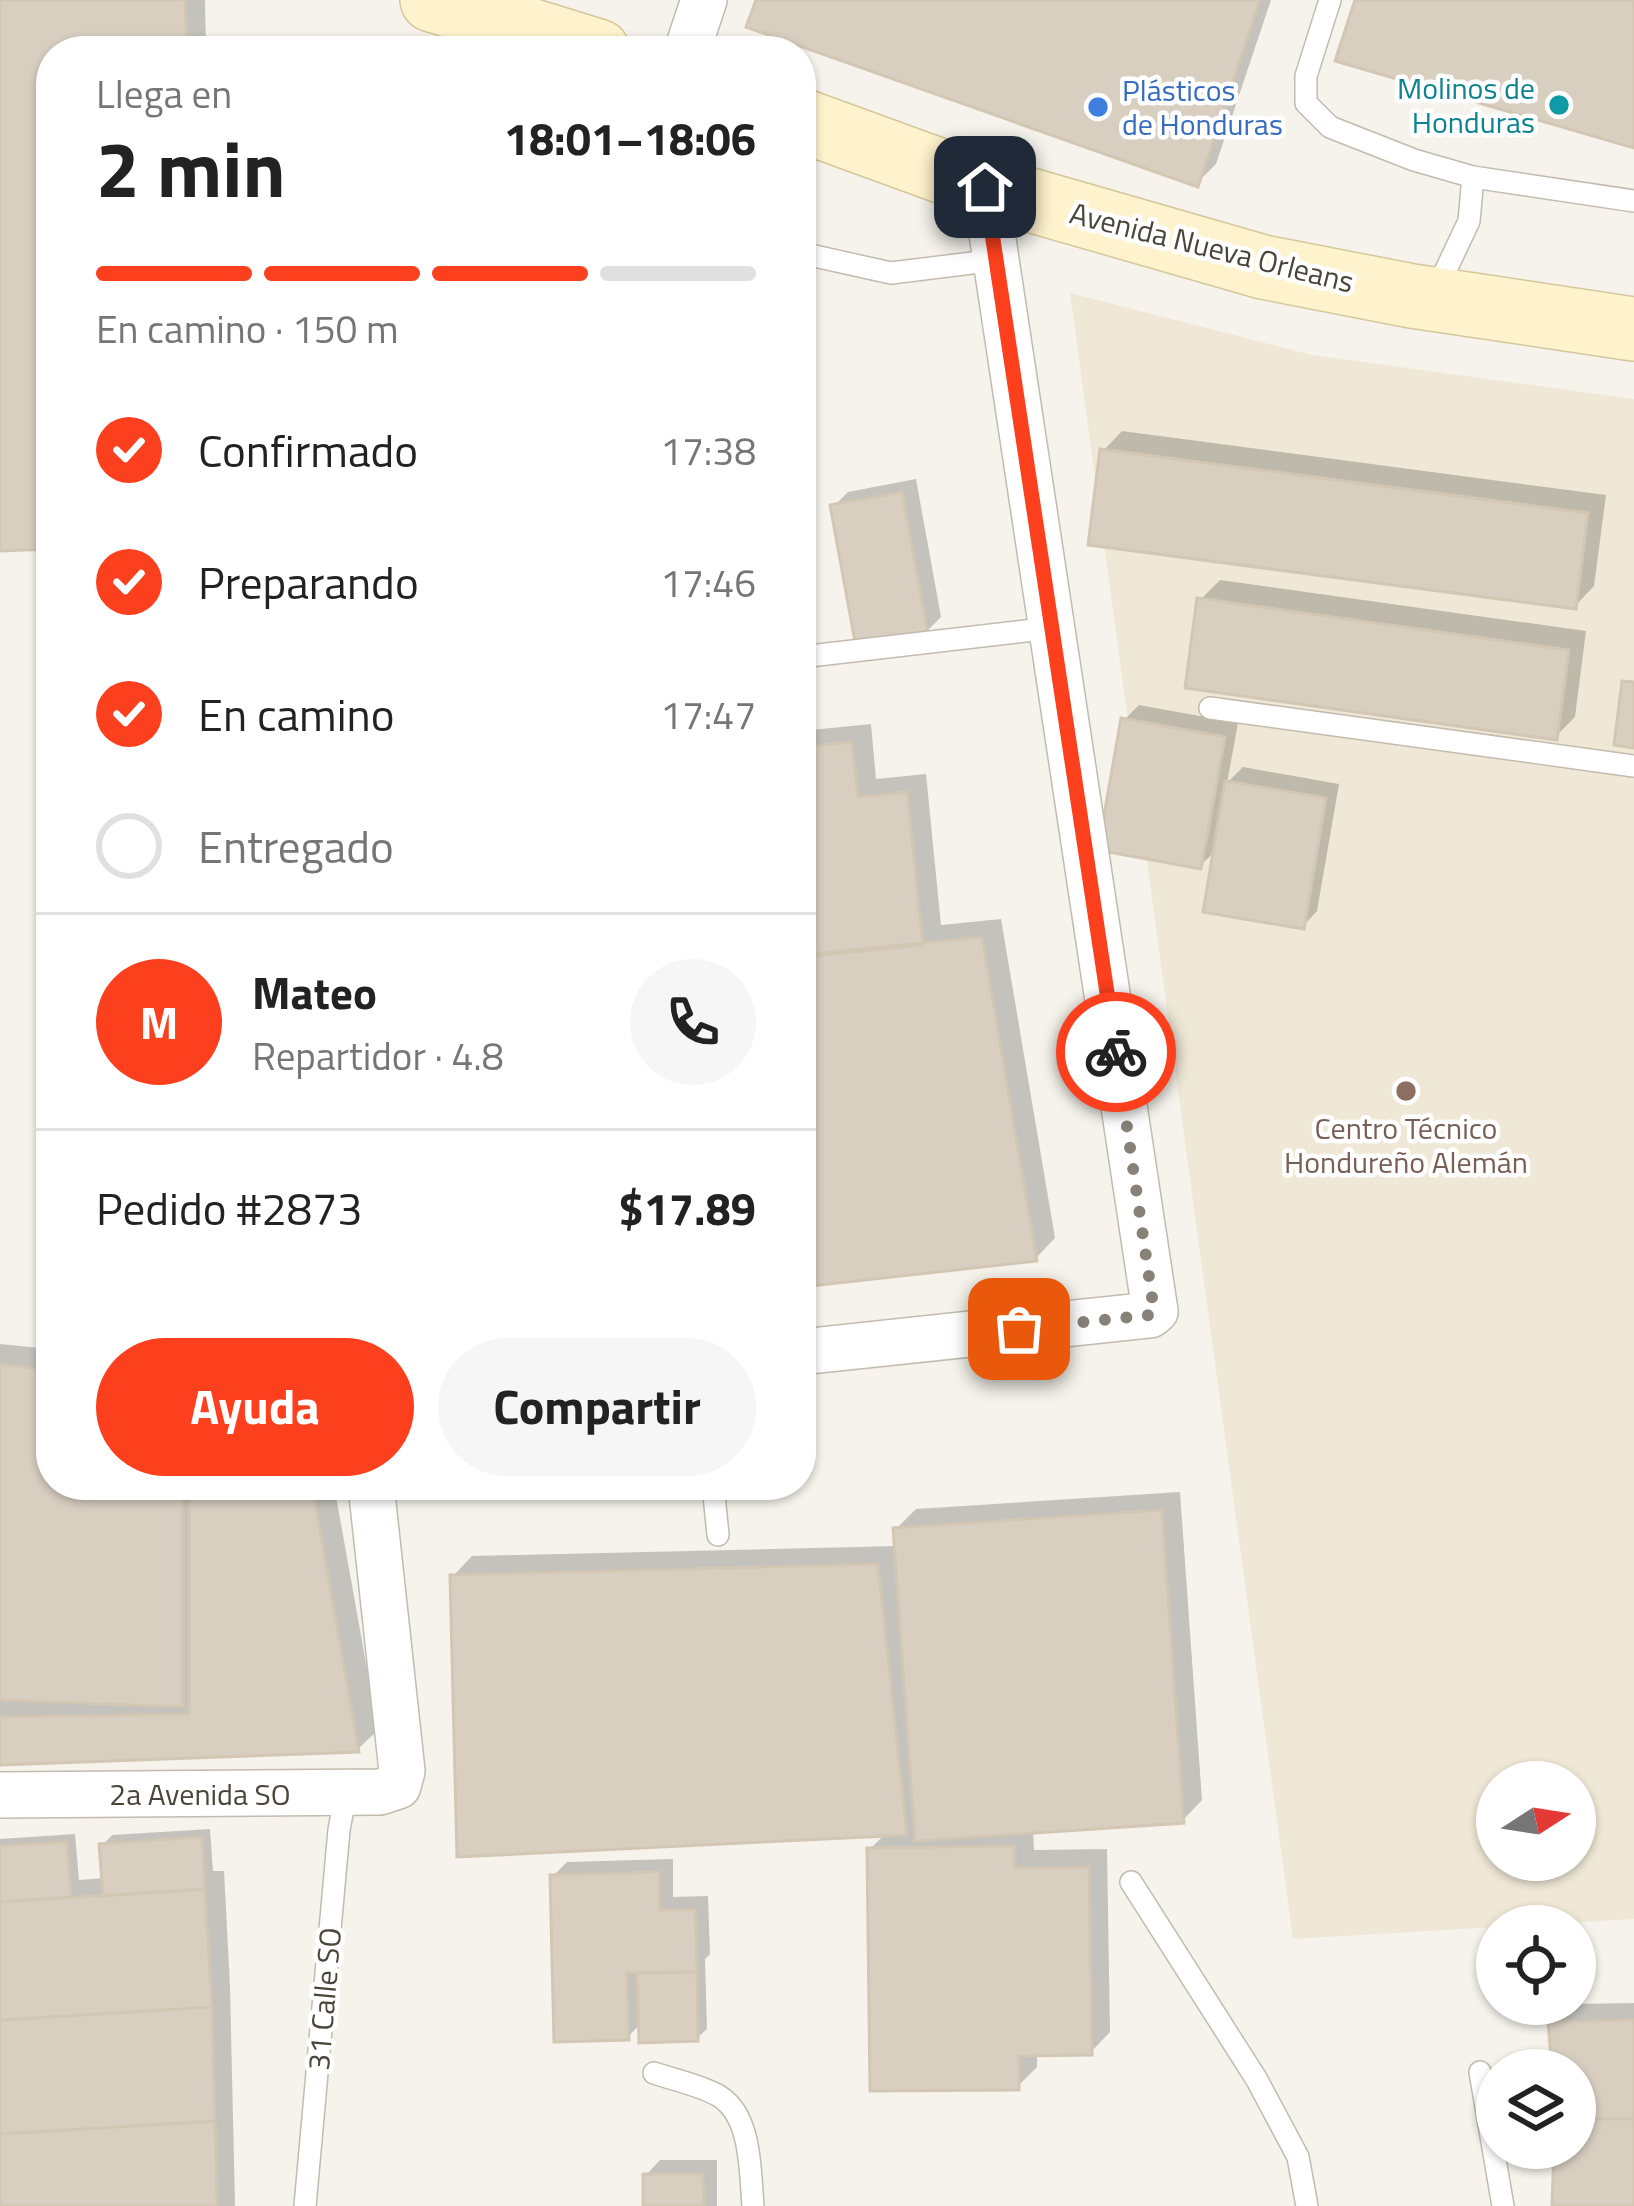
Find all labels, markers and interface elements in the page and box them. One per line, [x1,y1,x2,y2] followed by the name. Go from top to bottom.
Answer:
[96,64,232,123] text: Llega en
[1397,65,1535,145] place label: Molinos de Honduras
[1122,67,1283,147] place label: Plásticos de Honduras
[1546,92,1572,118] marker: Molinos de Honduras
[1085,94,1111,120] marker: Plásticos de Honduras
[504,104,756,172] text: 18:01–18:06
[96,109,286,227] text: 2 min
[934,136,1036,238] pin
[952,154,1018,220] icon: home
[1065,189,1359,305] street label: Avenida Nueva Orleans
[96,299,399,358] text: En camino · 150 m
[198,416,418,484] text: Confirmado
[96,417,162,483] icon: check
[660,421,756,480] text: 17:38
[198,548,419,616] text: Preparando
[96,549,162,615] icon: check
[660,553,756,612] text: 17:46
[198,680,395,748] text: En camino
[96,681,162,747] icon: check
[660,685,756,744] text: 17:47
[198,812,394,880] text: Entregado
[252,958,377,1026] text: Mateo
[630,959,756,1085] button: phone
[140,988,178,1056] text: M
[1056,992,1176,1112] courier
[1083,1019,1149,1085] icon: bike
[252,1026,504,1085] text: Repartidor · 4.8
[1393,1078,1419,1104] marker: Centro Técnico Hondureño Alemán
[1284,1105,1528,1185] place label: Centro Técnico Hondureño Alemán
[96,1174,362,1242] text: Pedido #2873
[618,1174,756,1242] text: $17.89
[968,1278,1070,1380] pin
[986,1296,1052,1362] icon: bag
[96,1338,414,1476] button: Ayuda
[438,1338,756,1476] button: Compartir
[1476,1761,1596,1881] north arrow
[1476,1761,1596,2169] map controls
[109,1771,291,1817] street label: 2a Avenida SO
[1476,1905,1596,2025] button: locate
[295,1926,353,2072] street label: 31 Calle SO
[1476,2049,1596,2169] button: layers

